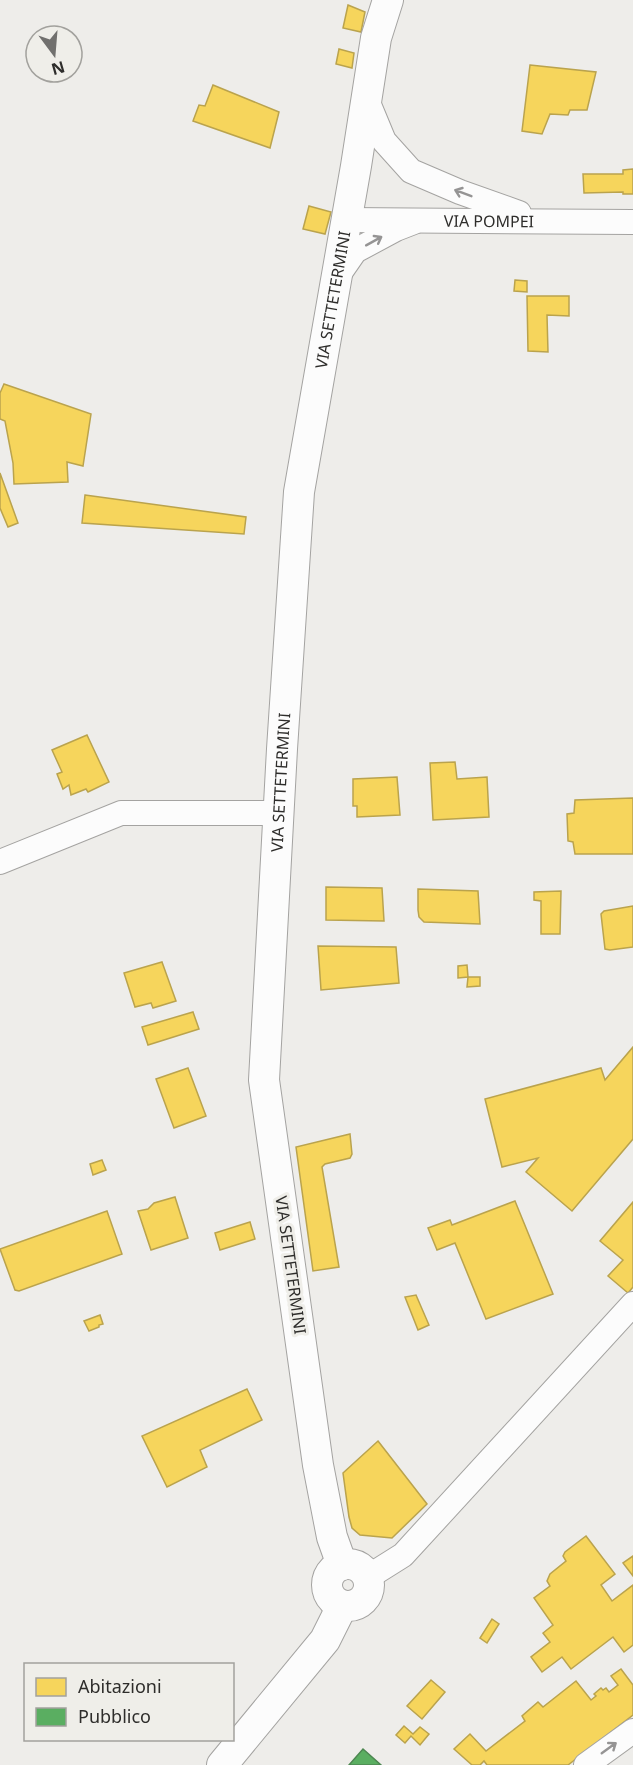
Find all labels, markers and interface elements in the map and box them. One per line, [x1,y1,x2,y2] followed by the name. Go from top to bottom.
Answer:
[24,24,84,84] north arrow
[49,56,67,81] text: N
[454,187,473,198] one-way arrow
[444,210,534,232] street label: VIA POMPEI
[310,229,355,370] street label: VIA SETTETERMINI
[365,235,382,247] one-way arrow
[265,712,295,853] street label: VIA SETTETERMINI
[270,1194,312,1336] street label: VIA SETTETERMINI
[24,1663,234,1741] legend
[78,1674,162,1698] text: Abitazioni
[78,1704,151,1728] text: Pubblico
[601,1742,617,1754] one-way arrow

